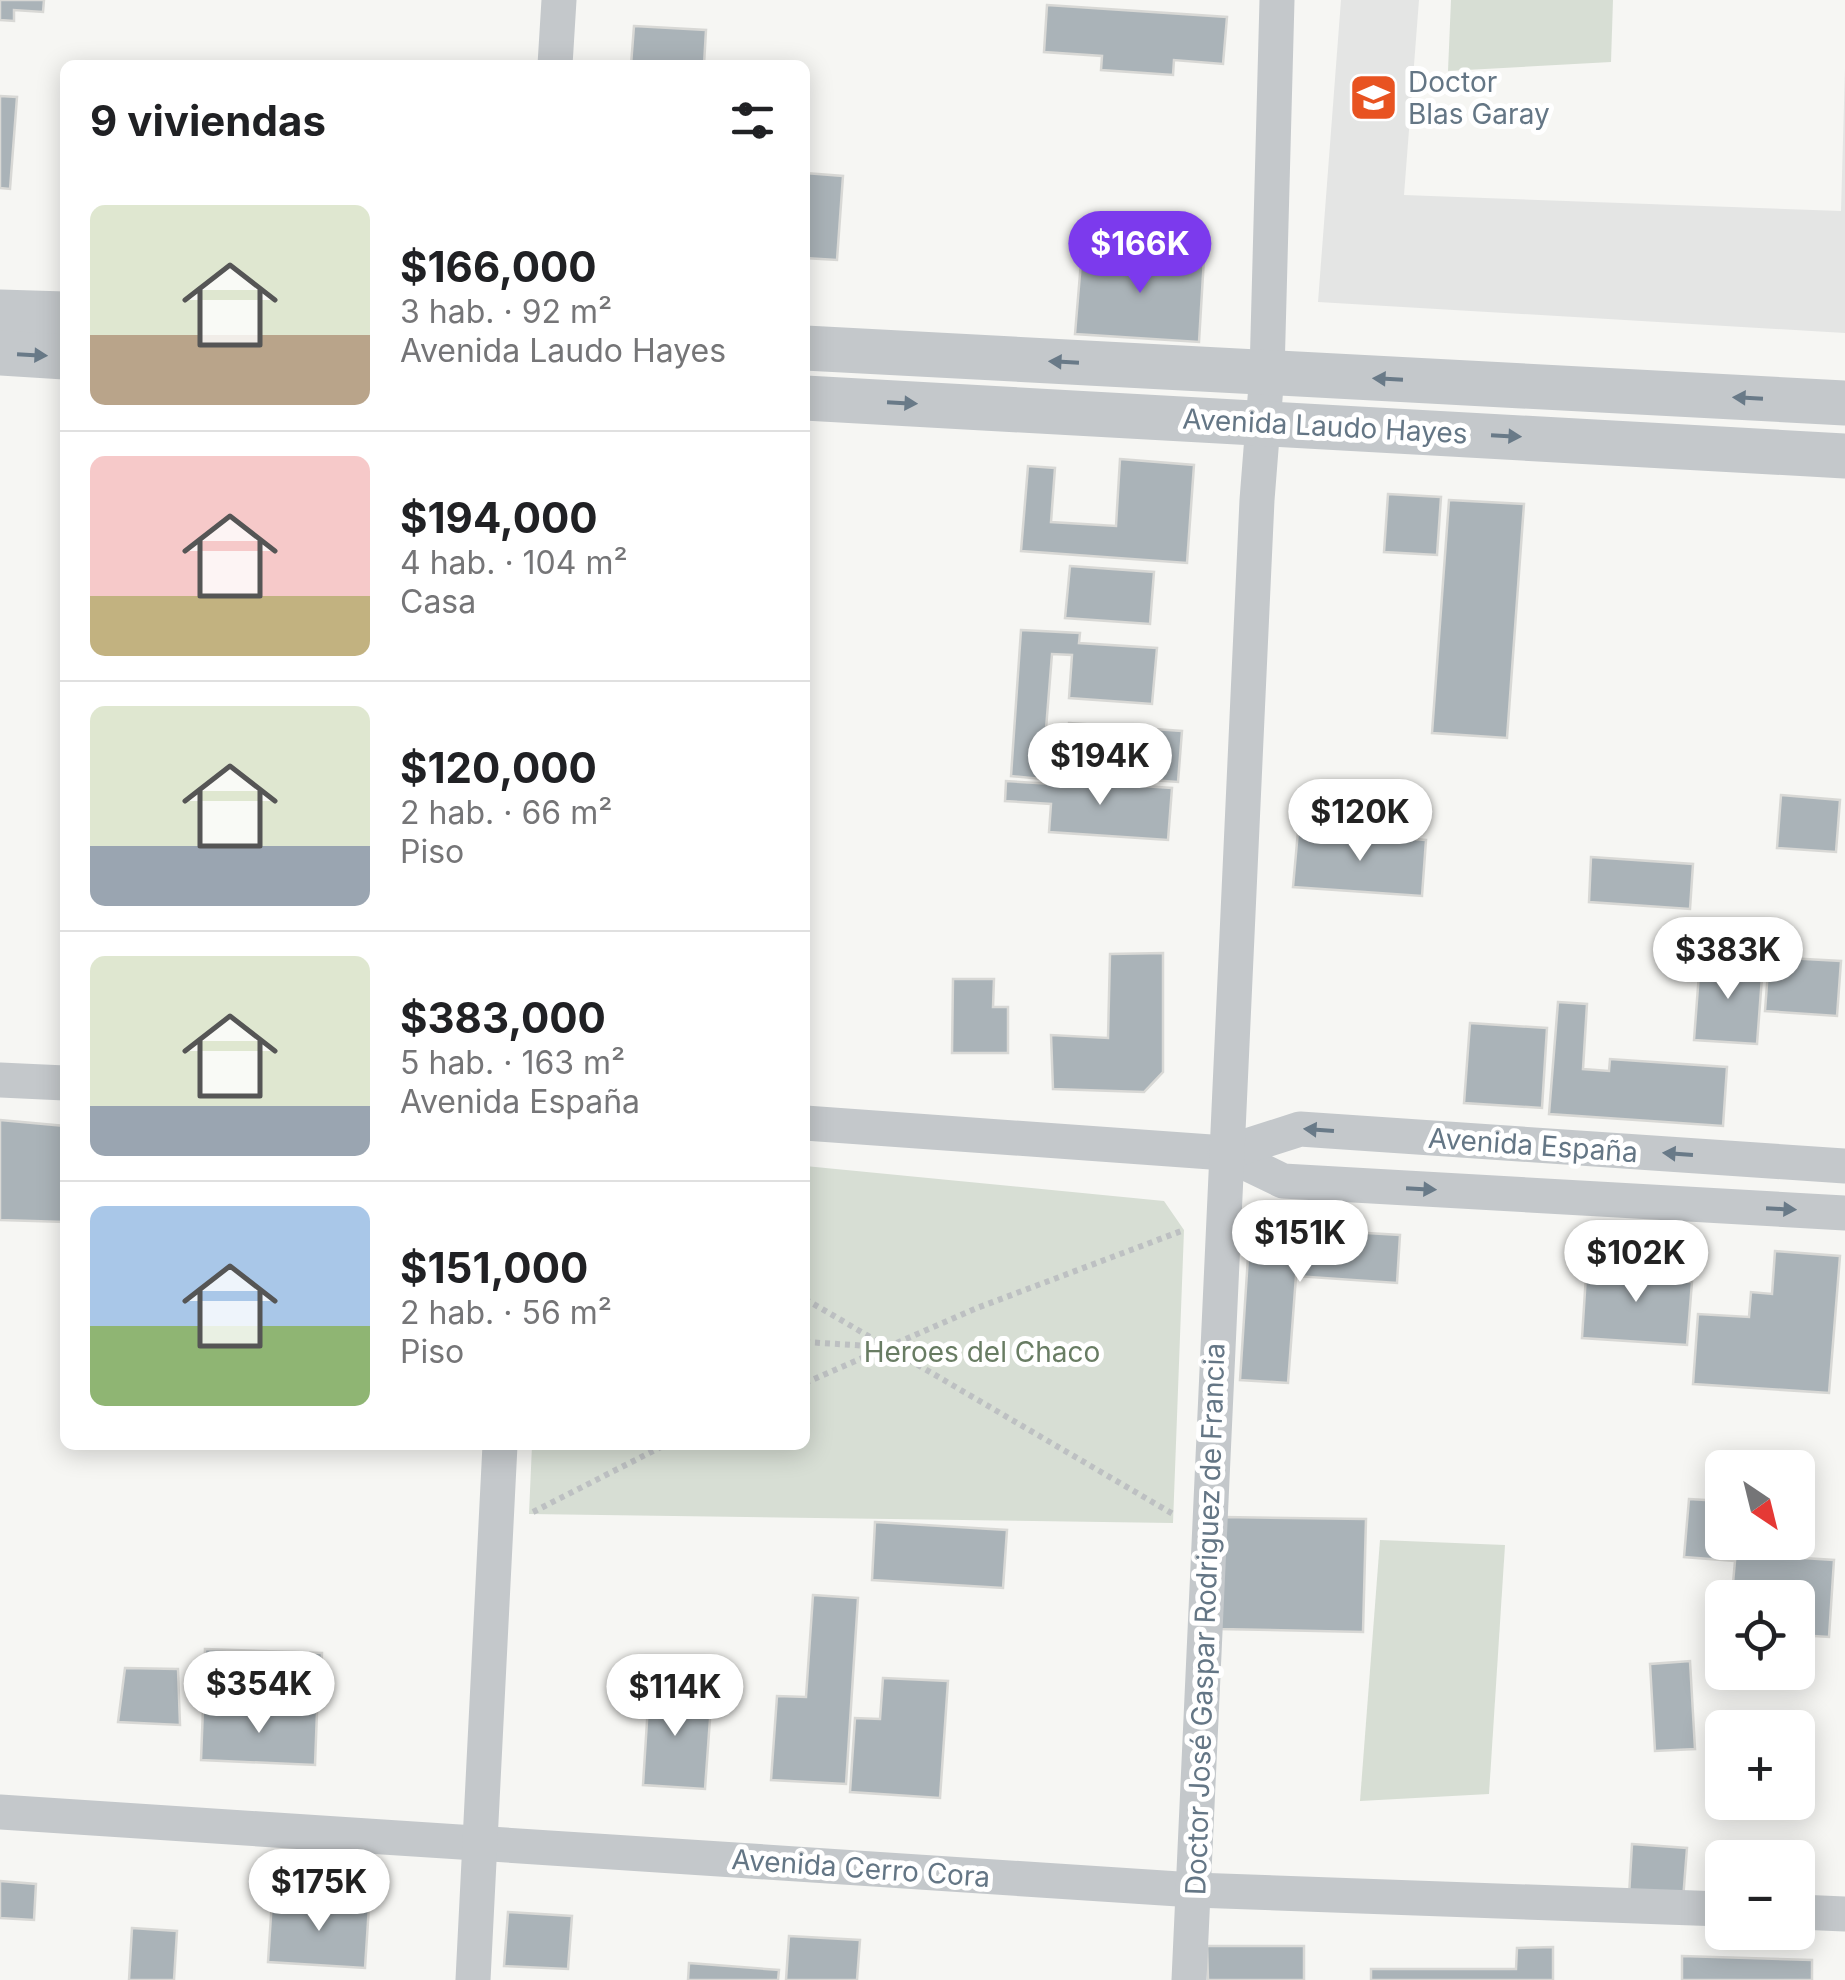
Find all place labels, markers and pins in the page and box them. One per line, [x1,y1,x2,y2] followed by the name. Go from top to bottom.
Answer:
[1408,65,1550,131] place label: Doctor Blas Garay
[1347,72,1399,124] school or university icon: Doctor Blas Garay
[1070,211,1210,296] pin: $166K
[1030,723,1170,808] pin: $194K
[1290,779,1430,864] pin: $120K
[1658,917,1798,1002] pin: $383K
[1230,1200,1370,1285] pin: $151K
[1566,1220,1706,1305] pin: $102K
[189,1651,329,1736] pin: $354K
[605,1654,745,1739] pin: $114K
[249,1849,389,1934] pin: $175K

